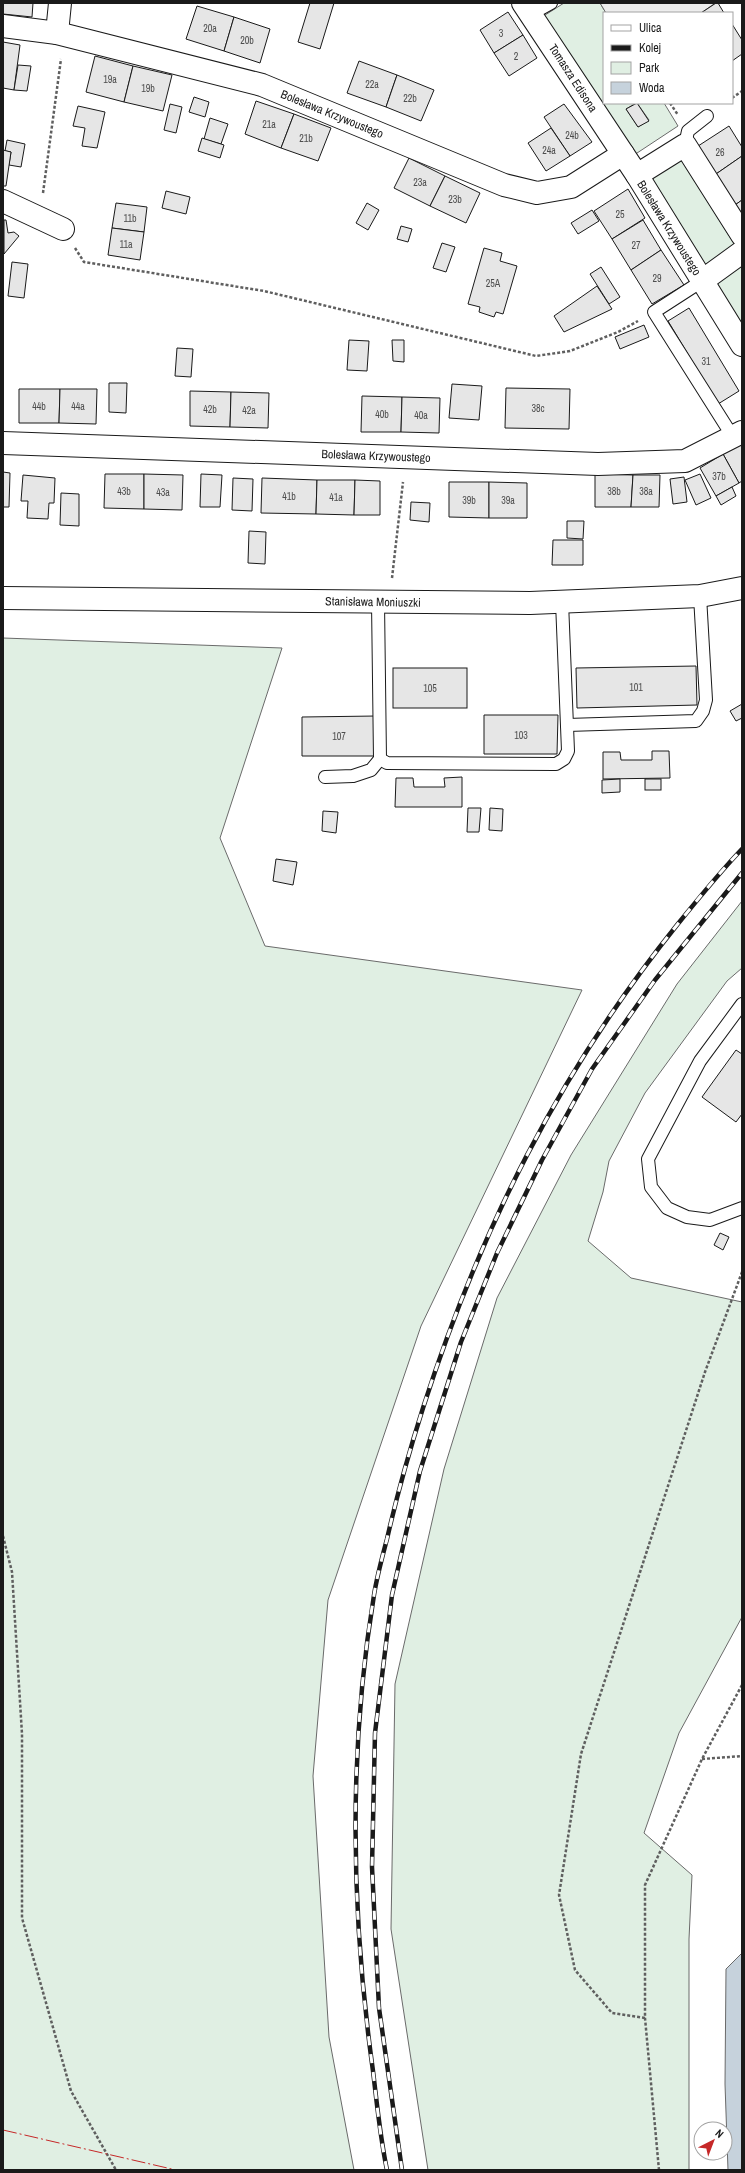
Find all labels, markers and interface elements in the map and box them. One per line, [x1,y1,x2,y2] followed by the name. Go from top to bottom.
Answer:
[603,12,733,104] legend
[639,20,662,36] text: Ulica
[203,22,217,35] house number: 20a
[499,27,504,40] house number: 3
[240,34,254,47] house number: 20b
[639,40,661,56] text: Kolej
[545,41,601,116] street label: Tomasza Edisona
[514,50,519,63] house number: 2
[639,60,659,76] text: Park
[103,73,117,86] house number: 19a
[365,78,379,91] house number: 22a
[639,80,665,96] text: Woda
[141,82,155,95] house number: 19b
[278,86,386,142] street label: Bolesława Krzywoustego
[403,92,417,105] house number: 22b
[262,118,276,131] house number: 21a
[565,129,579,142] house number: 24b
[299,132,313,145] house number: 21b
[542,144,556,157] house number: 24a
[715,146,725,159] house number: 26
[413,176,427,189] house number: 23a
[633,177,705,279] street label: Bolesława Krzywoustego
[448,193,462,206] house number: 23b
[615,208,625,221] house number: 25
[123,212,137,225] house number: 11b
[119,238,133,251] house number: 11a
[631,239,641,252] house number: 27
[652,272,662,285] house number: 29
[486,277,501,290] house number: 25A
[701,355,711,368] house number: 31
[32,400,46,413] house number: 44b
[71,400,85,413] house number: 44a
[531,402,545,415] house number: 38c
[203,403,217,416] house number: 42b
[242,404,256,417] house number: 42a
[375,408,389,421] house number: 40b
[414,409,428,422] house number: 40a
[321,446,431,466] street label: Bolesława Krzywoustego
[712,470,726,483] house number: 37b
[117,485,131,498] house number: 43b
[607,485,621,498] house number: 38b
[639,485,653,498] house number: 38a
[156,486,170,499] house number: 43a
[282,490,296,503] house number: 41b
[329,491,343,504] house number: 41a
[462,494,476,507] house number: 39b
[501,494,515,507] house number: 39a
[325,593,421,611] street label: Stanisława Moniuszki
[629,681,643,694] house number: 101
[423,682,437,695] house number: 105
[514,729,528,742] house number: 103
[332,730,346,743] house number: 107
[693,2121,733,2161] north arrow
[713,2126,727,2141] text: N

